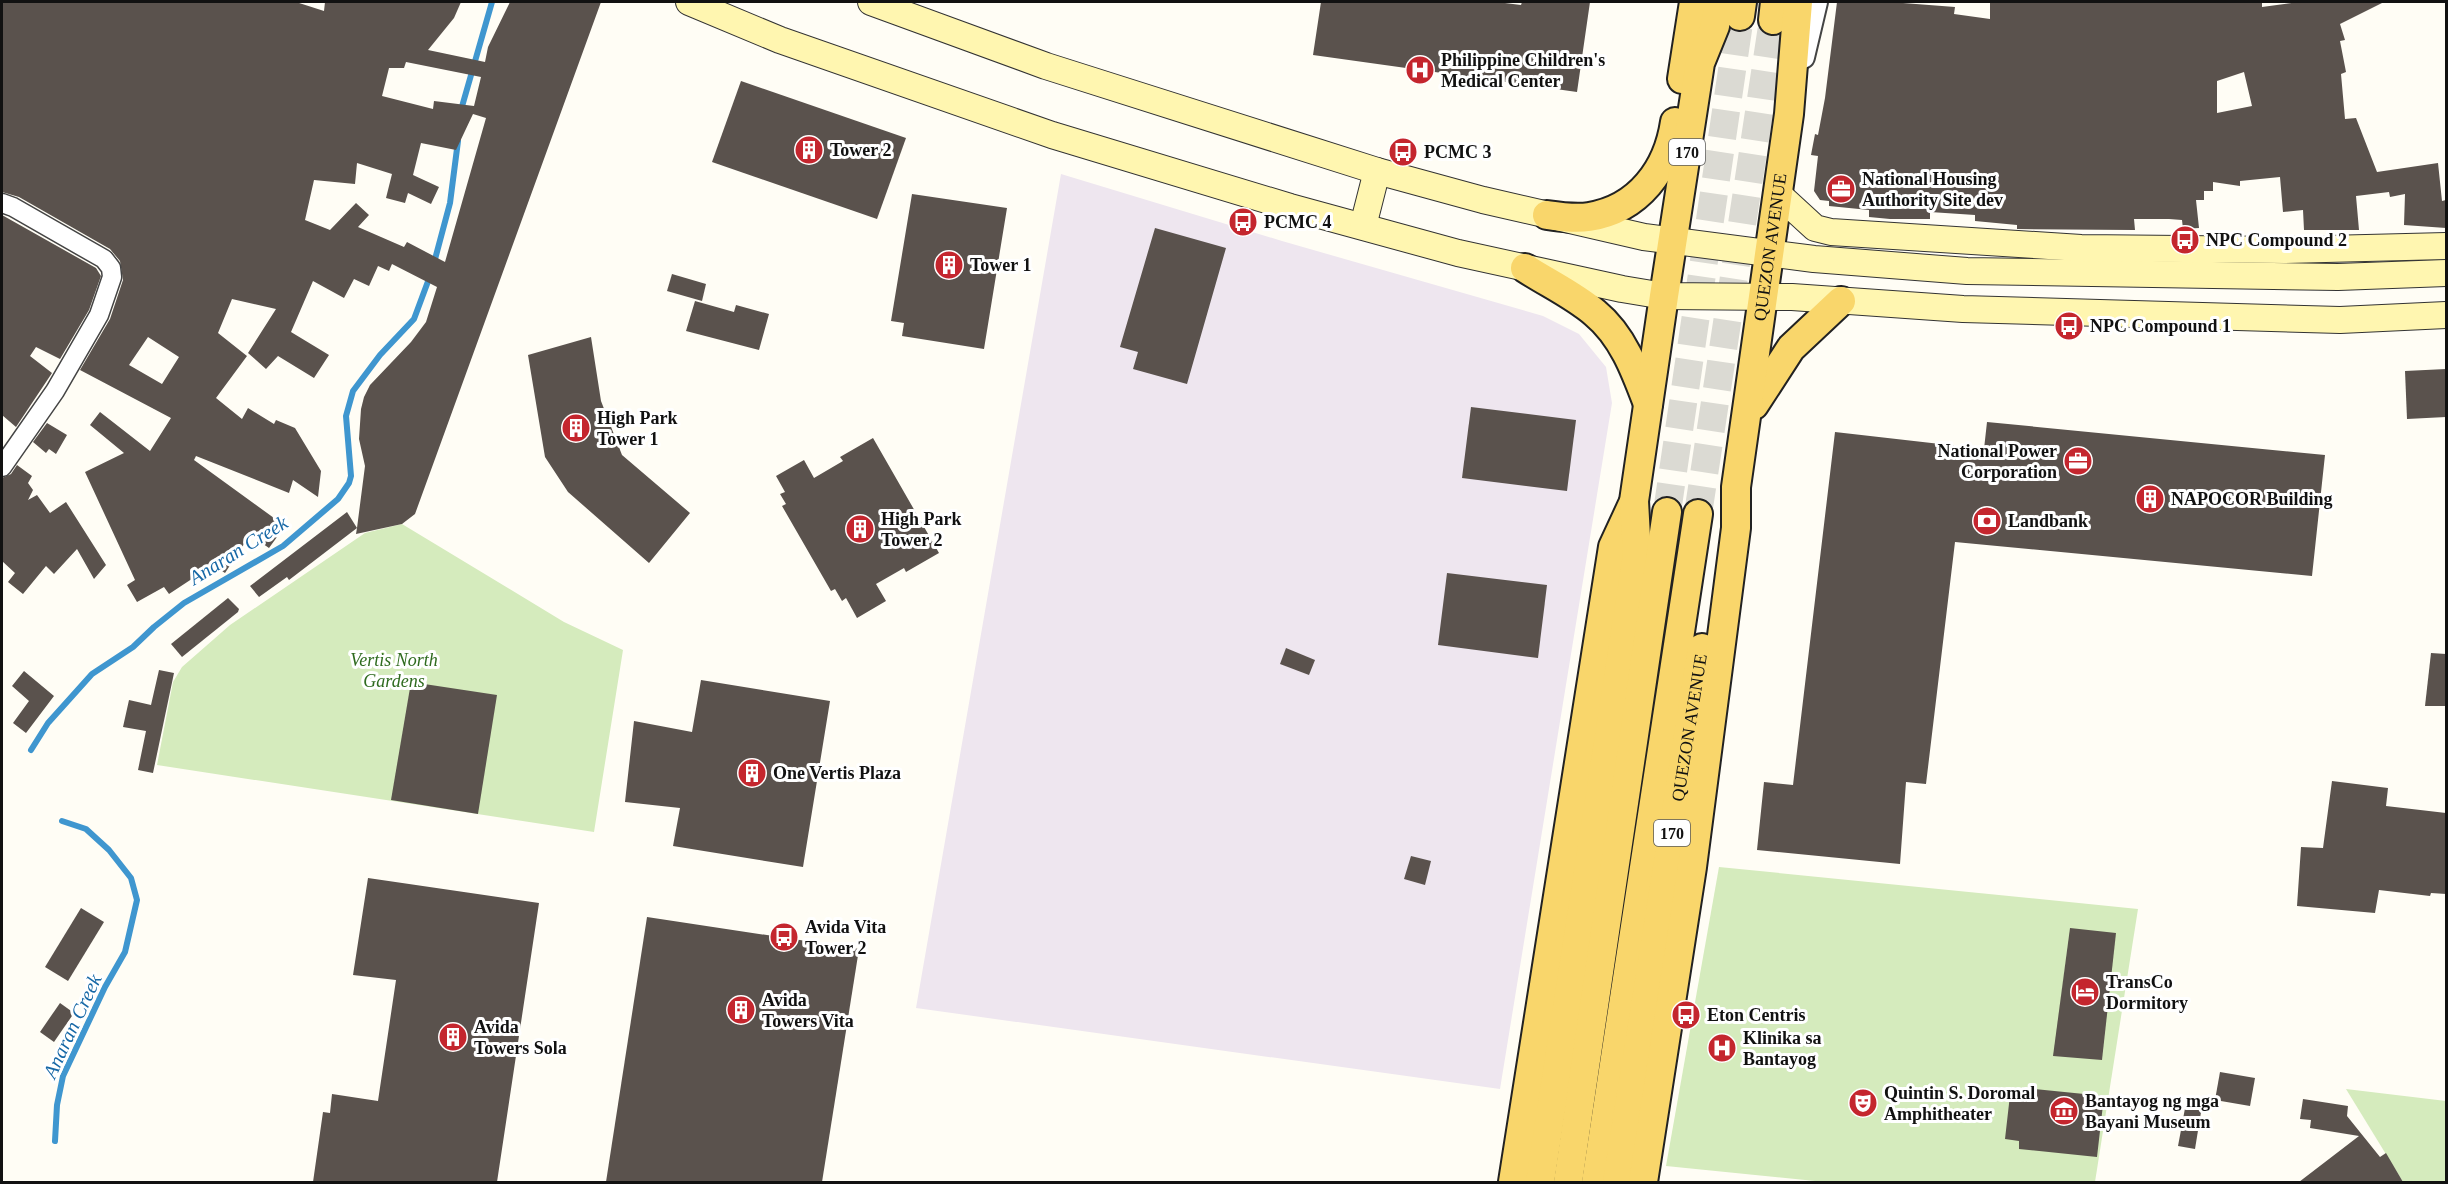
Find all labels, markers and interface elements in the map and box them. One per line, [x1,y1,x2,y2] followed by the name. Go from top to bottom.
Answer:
[1441,50,1605,91] place label: Philippine Children's Medical Center
[1404,54,1436,86] hospital icon: Philippine Children's Medical Center
[793,134,825,166] building icon: Tower 2
[1387,136,1419,168] bus stop icon: PCMC 3
[1669,139,1705,165] road number: 170
[830,140,892,160] place label: Tower 2
[1424,142,1491,162] place label: PCMC 3
[1862,169,2003,210] place label: National Housing Authority Site dev
[1750,172,1790,322] street label: QUEZON AVENUE
[1825,173,1857,205] office icon: National Housing Authority Site dev
[1227,206,1259,238] bus stop icon: PCMC 4
[1264,212,1331,232] place label: PCMC 4
[2169,224,2201,256] bus stop icon: NPC Compound 2
[2206,230,2347,250] place label: NPC Compound 2
[933,249,965,281] building icon: Tower 1
[970,255,1032,275] place label: Tower 1
[2053,310,2085,342] bus stop icon: NPC Compound 1
[2090,316,2231,336] place label: NPC Compound 1
[597,408,678,449] place label: High Park Tower 1
[560,412,592,444] building icon: High Park Tower 1
[1938,441,2057,482] place label: National Power Corporation
[2062,445,2094,477] office icon: National Power Corporation
[2134,483,2166,515] building icon: NAPOCOR Building
[2171,489,2333,509] place label: NAPOCOR Building
[1971,505,2003,537] bank icon: Landbank
[881,509,962,550] place label: High Park Tower 2
[183,510,292,590] water label: Anaran Creek
[2008,511,2088,531] place label: Landbank
[844,513,876,545] building icon: High Park Tower 2
[350,650,438,691] park label: Vertis North Gardens
[1668,652,1711,803] street label: QUEZON AVENUE
[736,757,768,789] building icon: One Vertis Plaza
[773,763,901,783] place label: One Vertis Plaza
[1654,820,1690,846] road number: 170
[805,917,886,958] place label: Avida Vita Tower 2
[768,921,800,953] bus stop icon: Avida Vita Tower 2
[38,970,106,1083] water label: Anaran Creek
[2106,972,2188,1013] place label: TransCo Dormitory
[2069,976,2101,1008] hotel icon: TransCo Dormitory
[762,990,854,1031] place label: Avida Towers Vita
[725,994,757,1026] building icon: Avida Towers Vita
[1670,999,1702,1031] bus stop icon: Eton Centris
[1707,1005,1806,1025] place label: Eton Centris
[474,1017,567,1058] place label: Avida Towers Sola
[437,1021,469,1053] building icon: Avida Towers Sola
[1743,1028,1822,1069] place label: Klinika sa Bantayog
[1706,1032,1738,1064] hospital icon: Klinika sa Bantayog
[1884,1083,2035,1124] place label: Quintin S. Doromal Amphitheater
[1847,1087,1879,1119] theatre icon: Quintin S. Doromal Amphitheater
[2085,1091,2219,1132] place label: Bantayog ng mga Bayani Museum
[2048,1095,2080,1127] museum icon: Bantayog ng mga Bayani Museum

